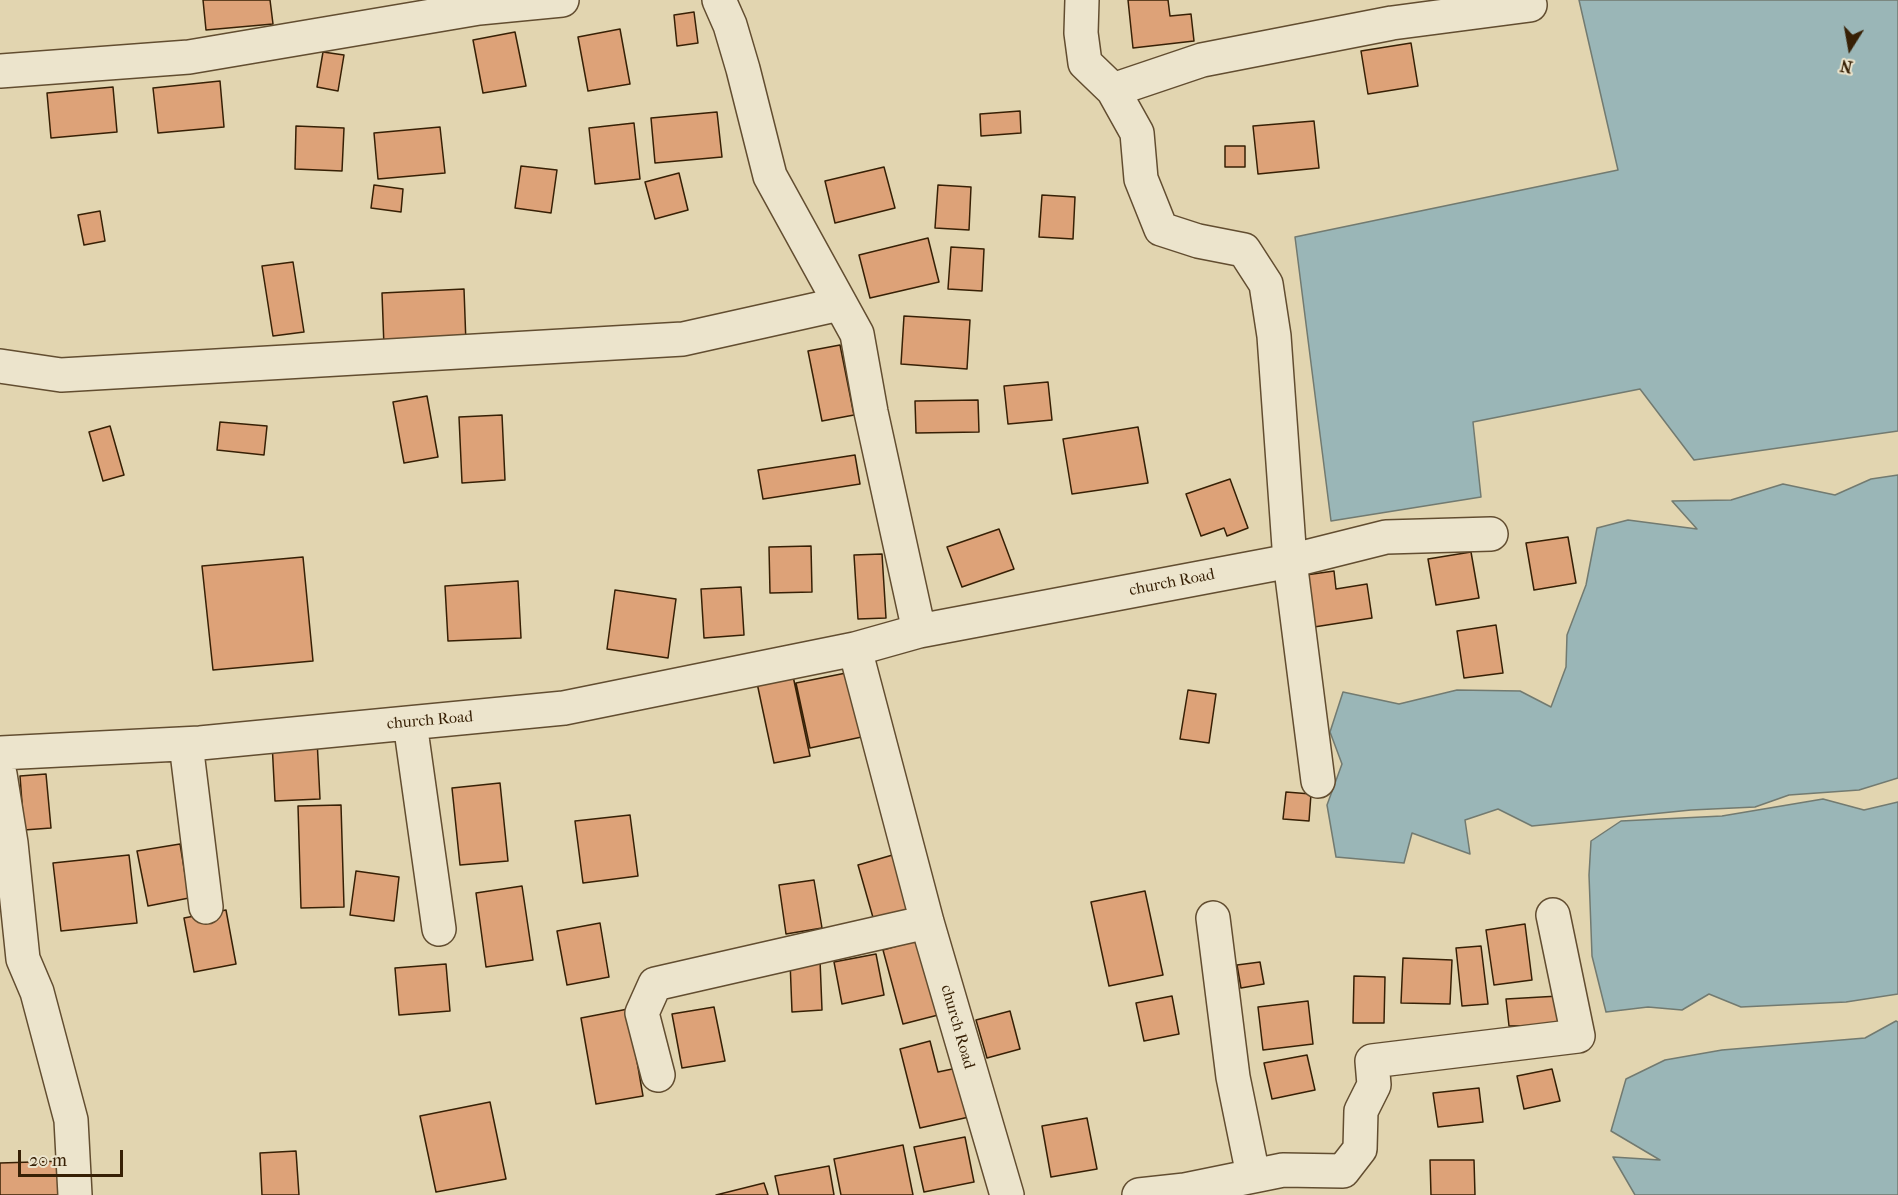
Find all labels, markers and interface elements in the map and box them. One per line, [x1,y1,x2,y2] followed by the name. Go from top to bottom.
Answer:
[1820,18,1880,78] north arrow
[1839,56,1854,77] text: N
[1128,565,1216,601] street label: church Road
[386,708,474,734] street label: church Road
[936,983,978,1071] street label: church Road
[21,1138,126,1176] scale bar
[29,1150,67,1171] text: 20 m

